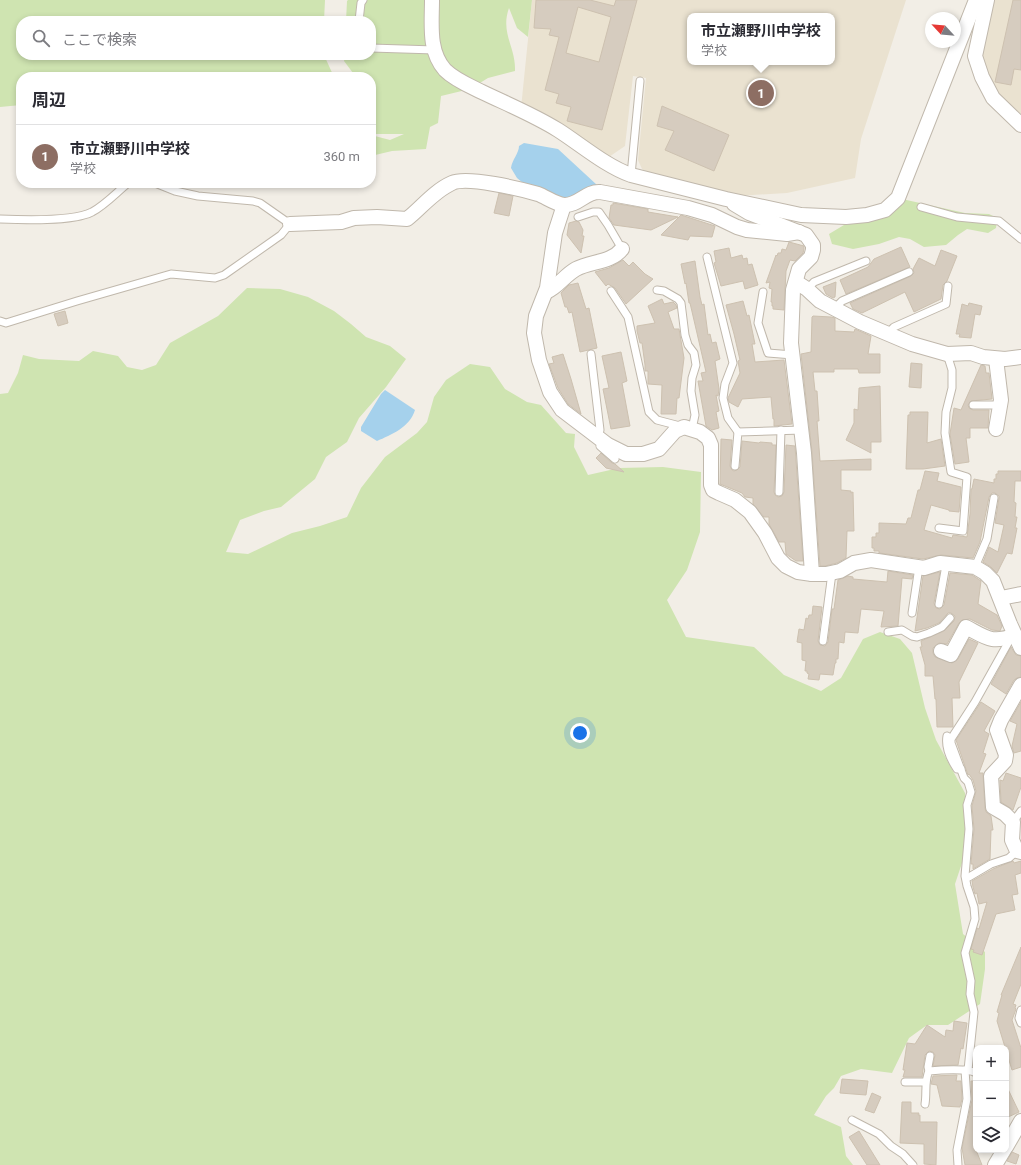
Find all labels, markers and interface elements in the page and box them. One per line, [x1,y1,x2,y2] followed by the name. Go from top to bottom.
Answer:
[925,12,961,48] north arrow
[687,13,835,65] popup
[16,16,376,60] search box
[701,22,821,40] text: 市立瀬野川中学校
[30,27,52,49] icon: search
[62,31,137,49] text: ここで検索
[701,43,727,58] text: 学校
[748,78,774,108] pin: 1
[32,90,66,110] text: 周辺
[70,140,190,158] text: 市立瀬野川中学校
[41,149,49,164] text: 1
[323,149,360,164] text: 360 m
[70,161,96,176] text: 学校
[570,723,590,743] your location
[973,1045,1009,1153] map controls
[973,1045,1009,1081] button: +
[973,1081,1009,1117] button: −
[973,1117,1009,1153] button: layers

